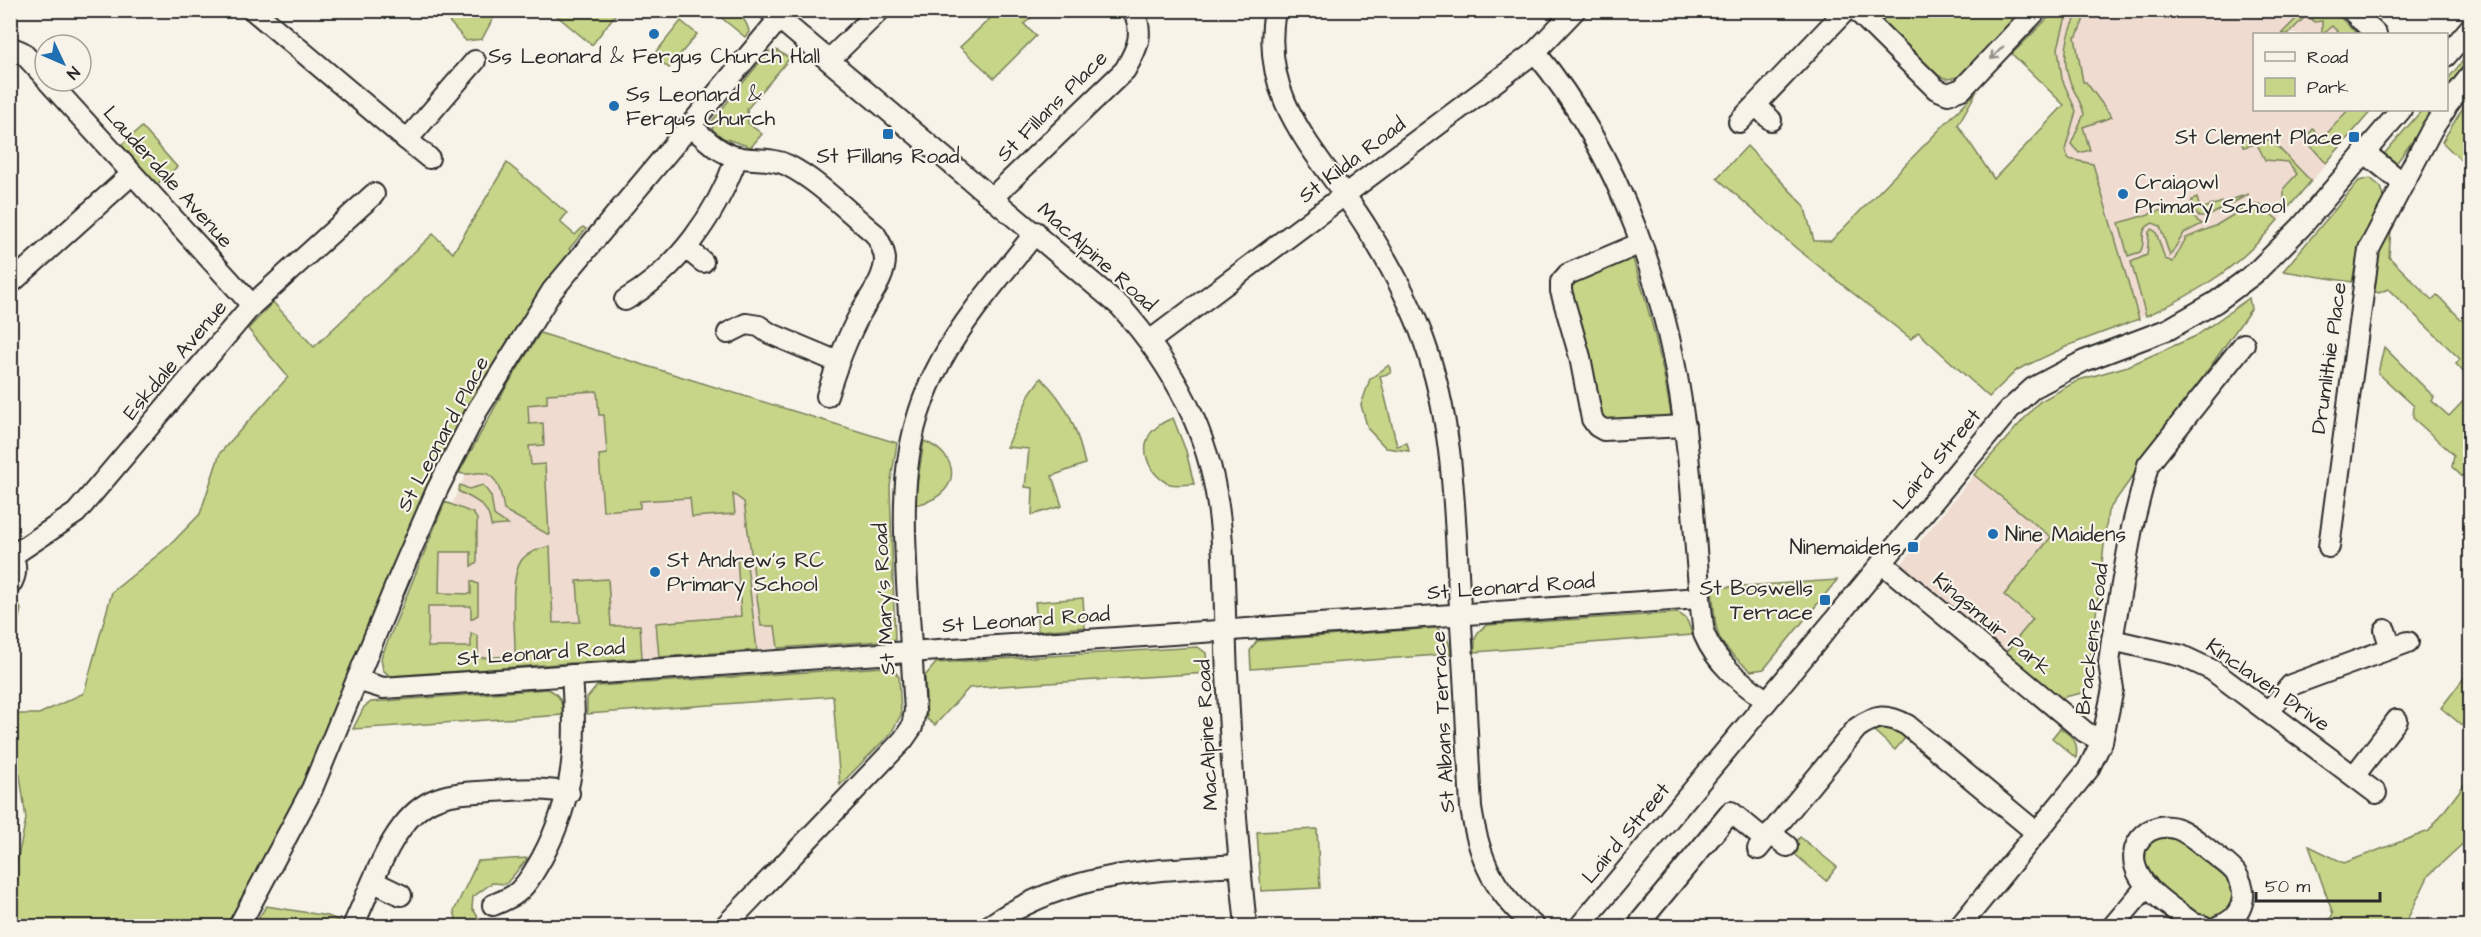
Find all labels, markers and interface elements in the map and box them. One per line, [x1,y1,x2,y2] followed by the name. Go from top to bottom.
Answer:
[647,27,661,41] marker: Ss Leonard & Fergus Church Hall
[33,33,93,93] north arrow
[2253,33,2448,111] legend
[488,42,820,73] place label: Ss Leonard & Fergus Church Hall
[990,44,1114,168] street label: St Fillans Place
[1989,45,2004,60] one-way arrow
[2307,45,2348,70] text: Road
[62,61,84,84] text: N
[2307,75,2349,100] text: Park
[626,80,776,135] place label: Ss Leonard & Fergus Church
[607,99,621,113] marker: Ss Leonard & Fergus Church
[96,100,240,254] street label: Lauderdale Avenue
[1292,110,1412,210] street label: St Kilda Road
[2175,123,2342,152] place label: St Clement Place
[881,127,895,141] marker: St Fillans Road
[2347,130,2361,144] marker: St Clement Place
[816,142,960,171] place label: St Fillans Road
[2135,168,2286,223] place label: Craigowl Primary School
[2116,187,2130,201] marker: Craigowl Primary School
[1030,196,1163,319] street label: MacAlpine Road
[2304,280,2354,436] street label: Drumlithie Place
[116,294,234,426] street label: Eskdale Avenue
[390,351,496,517] street label: St Leonard Place
[1886,402,1988,516] street label: Laird Street
[2005,520,2126,549] place label: Nine Maidens
[866,522,904,676] street label: St Mary's Road
[1986,527,2000,541] marker: Nine Maidens
[1789,533,1901,562] place label: Ninemaidens
[1906,540,1920,554] marker: Ninemaidens
[667,546,824,601] place label: St Andrew's RC Primary School
[2068,561,2116,716] street label: Brackens Road
[648,565,662,579] marker: St Andrew's RC Primary School
[1925,566,2058,684] street label: Kingsmuir Park
[1426,567,1596,607] street label: St Leonard Road
[1700,574,1813,627] place label: St Boswells Terrace
[1818,593,1832,607] marker: St Boswells Terrace
[941,600,1111,640] street label: St Leonard Road
[1424,630,1462,814] street label: St Albans Terrace
[2200,631,2336,739] street label: Kinclaven Drive
[456,633,626,673] street label: St Leonard Road
[1189,658,1226,811] street label: MacAlpine Road
[1575,776,1677,890] street label: Laird Street
[2256,865,2380,903] scale bar
[2265,874,2310,899] text: 50 m

